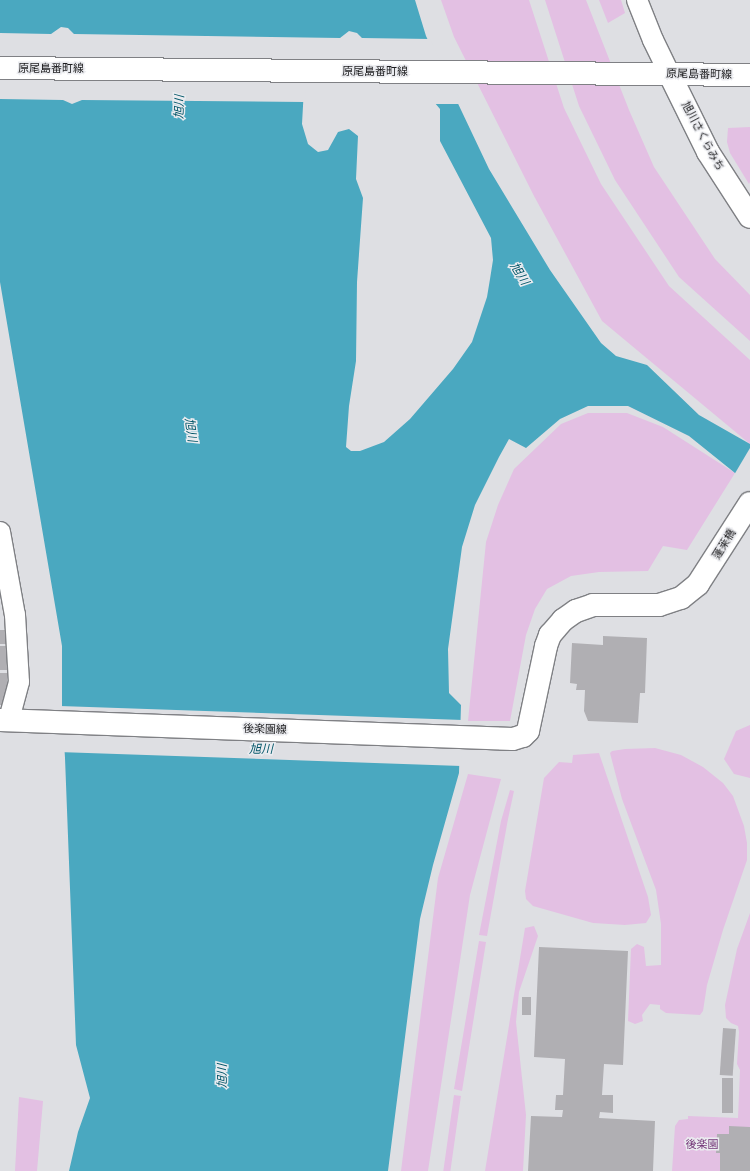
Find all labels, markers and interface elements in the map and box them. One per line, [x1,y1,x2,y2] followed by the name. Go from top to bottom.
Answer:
[18,61,84,75] street label: 原尾島番町線
[342,64,408,78] street label: 原尾島番町線
[666,67,732,81] street label: 原尾島番町線
[172,95,188,119] water label: 旭川
[679,99,727,173] street label: 旭川さくらみち
[507,260,531,288] water label: 旭川
[181,417,199,443] water label: 旭川
[710,527,738,561] street label: 蓬莱橋
[243,722,287,736] street label: 後楽園線
[249,743,273,757] water label: 旭川
[216,1064,230,1088] water label: 旭川
[686,1137,718,1151] park label: 後楽園

